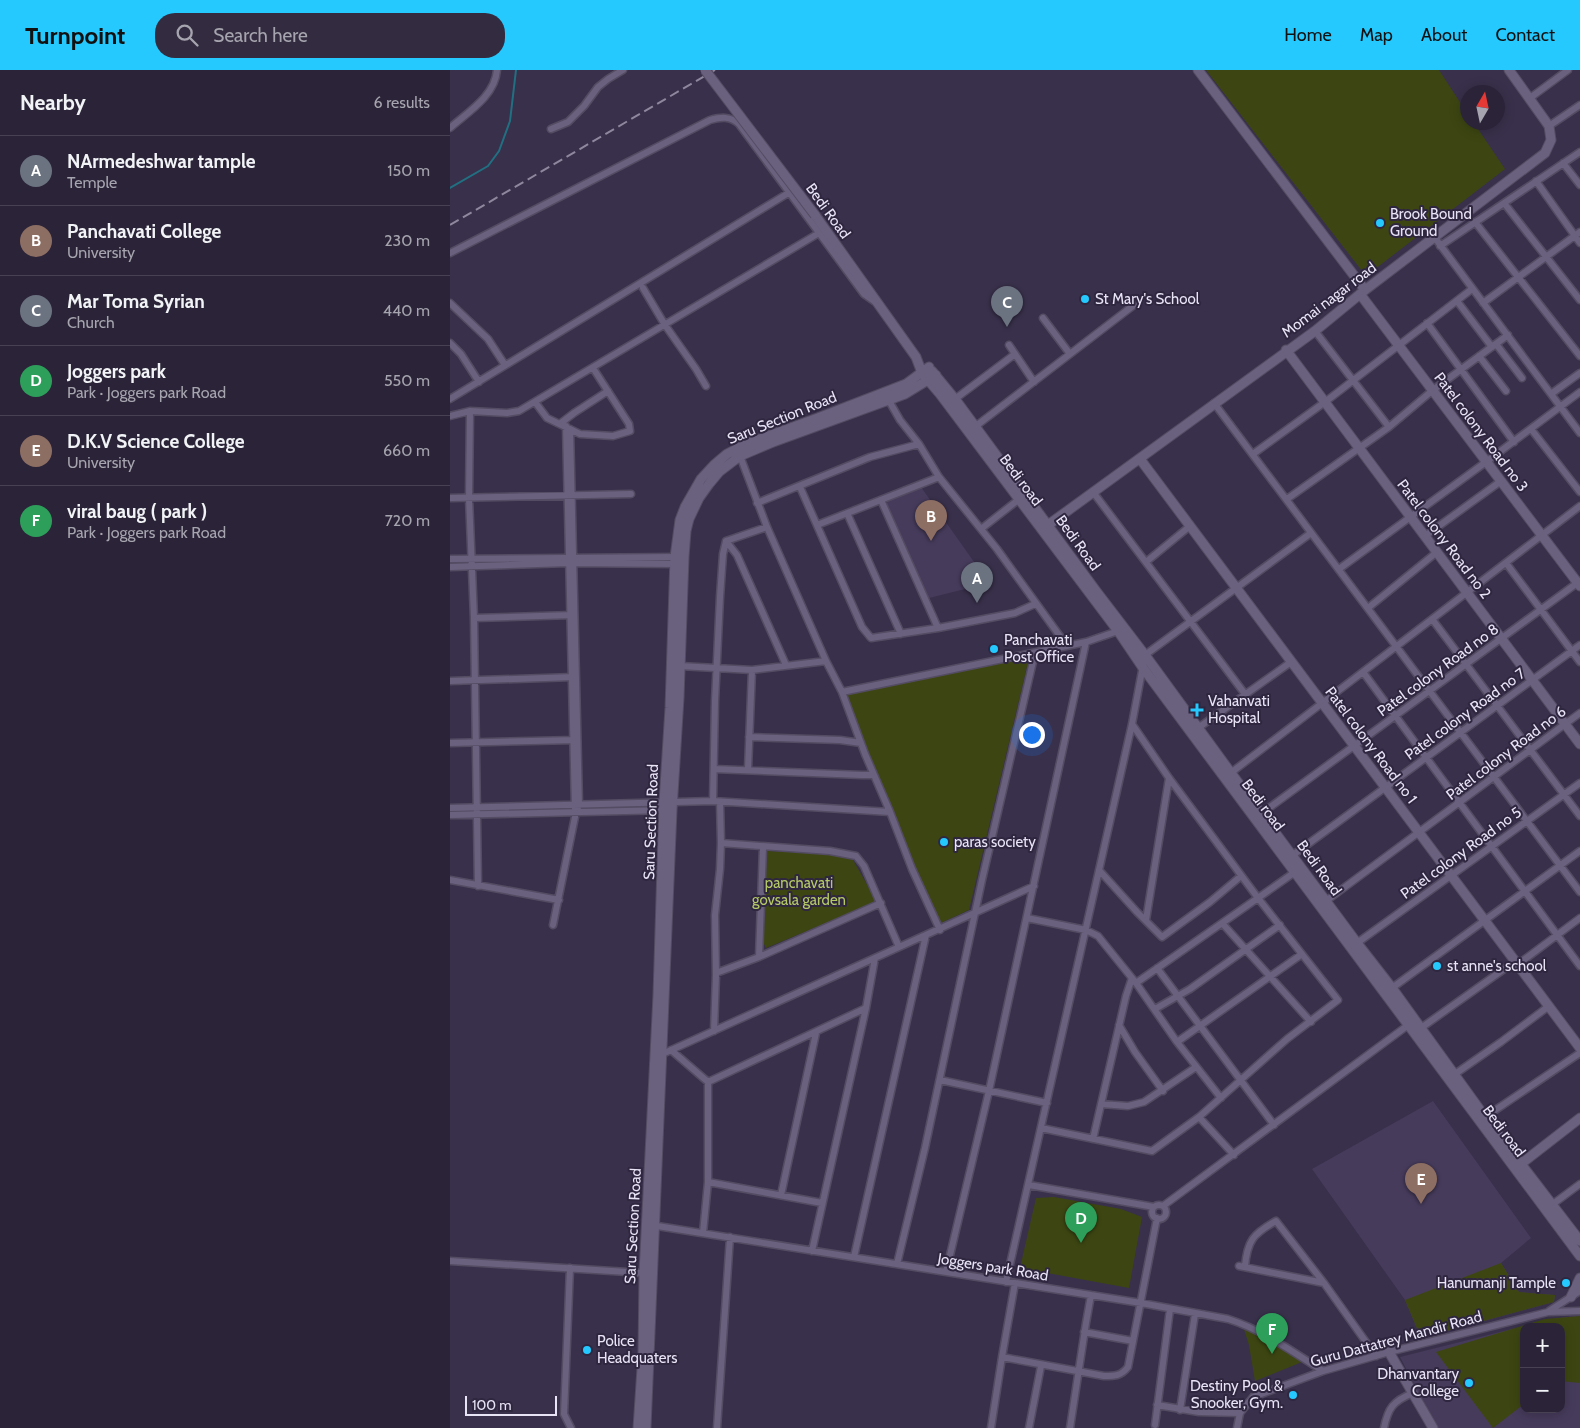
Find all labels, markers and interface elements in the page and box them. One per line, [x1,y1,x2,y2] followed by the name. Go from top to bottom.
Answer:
[155,13,505,58] search box
[25,21,125,50] text: Turnpoint
[173,21,201,49] icon: search
[213,24,308,47] text: Search here
[1284,24,1332,46] text: Home
[1360,24,1393,46] text: Map
[1421,24,1467,46] text: About
[1495,24,1555,46] text: Contact
[1460,85,1505,130] north arrow
[20,90,86,115] text: Nearby
[374,93,430,112] text: 6 results
[67,150,256,173] text: NArmedeshwar tample
[31,161,41,180] text: A
[387,161,430,180] text: 150 m
[67,173,117,192] text: Temple
[802,180,854,242] street label: Bedi Road
[1390,205,1472,240] place label: Brook Bound Ground
[1374,217,1386,229] marker: Brook Bound Ground
[67,220,221,243] text: Panchavati College
[31,231,41,250] text: B
[384,231,430,250] text: 230 m
[67,243,135,262] text: University
[1278,259,1380,341] street label: Momai nagar road
[991,286,1023,327] pin: C
[67,290,205,313] text: Mar Toma Syrian
[1095,290,1200,308] place label: St Mary's School
[1079,293,1091,305] marker: St Mary's School
[31,301,41,320] text: C
[383,301,430,320] text: 440 m
[67,313,115,332] text: Church
[67,360,166,383] text: Joggers park
[1430,369,1532,495] street label: Patel colony Road no 3
[30,371,42,390] text: D
[384,371,430,390] text: 550 m
[67,383,226,402] text: Park · Joggers park Road
[725,388,839,448] street label: Saru Section Road
[67,430,245,453] text: D.K.V Science College
[31,441,41,460] text: E
[383,441,430,460] text: 660 m
[996,451,1046,509] street label: Bedi road
[67,453,135,472] text: University
[1393,476,1495,602] street label: Patel colony Road no 2
[67,500,207,523] text: viral baug ( park )
[915,500,947,541] pin: B
[32,511,40,530] text: F
[385,511,430,530] text: 720 m
[1052,512,1104,574] street label: Bedi Road
[67,523,226,542] text: Park · Joggers park Road
[961,562,993,603] pin: A
[1374,620,1502,720] street label: Patel colony Road no 8
[1004,631,1075,666] place label: Panchavati Post Office
[988,643,1000,655] marker: Panchavati Post Office
[1401,664,1529,764] street label: Patel colony Road no 7
[1321,683,1421,807] street label: Patel colony Road no 1
[1208,692,1270,727] place label: Vahanvati Hospital
[1443,702,1569,804] street label: Patel colony Road no 6
[1190,703,1204,717] marker: Vahanvati Hospital
[1019,722,1045,748] your location
[640,764,662,880] street label: Saru Section Road
[1238,776,1288,834] street label: Bedi road
[1397,803,1525,903] street label: Patel colony Road no 5
[954,833,1036,851] place label: paras society
[938,836,950,848] marker: paras society
[1293,837,1345,899] street label: Bedi Road
[752,874,846,909] park label: panchavati govsala garden
[1447,957,1547,975] place label: st anne's school
[1431,960,1443,972] marker: st anne's school
[1479,1102,1529,1160] street label: Bedi road
[1405,1163,1437,1204] pin: E
[621,1168,645,1284] street label: Saru Section Road
[1065,1202,1097,1243] pin: D
[935,1249,1050,1285] street label: Joggers park Road
[1437,1274,1556,1292] place label: Hanumanji Tample
[1560,1277,1572,1289] marker: Hanumanji Tample
[1308,1307,1484,1371] street label: Guru Dattatrey Mandir Road
[1256,1313,1288,1354] pin: F
[1520,1323,1565,1413] map controls
[1520,1323,1565,1368] button: +
[597,1332,677,1367] place label: Police Headquaters
[581,1344,593,1356] marker: Police Headquaters
[1377,1365,1459,1400] place label: Dhanvantary College
[1520,1368,1565,1413] button: −
[1190,1377,1283,1412] place label: Destiny Pool & Snooker, Gym.
[1463,1377,1475,1389] marker: Dhanvantary College
[1287,1389,1299,1401] marker: Destiny Pool & Snooker, Gym.
[465,1393,558,1416] scale bar
[472,1396,512,1414] text: 100 m

